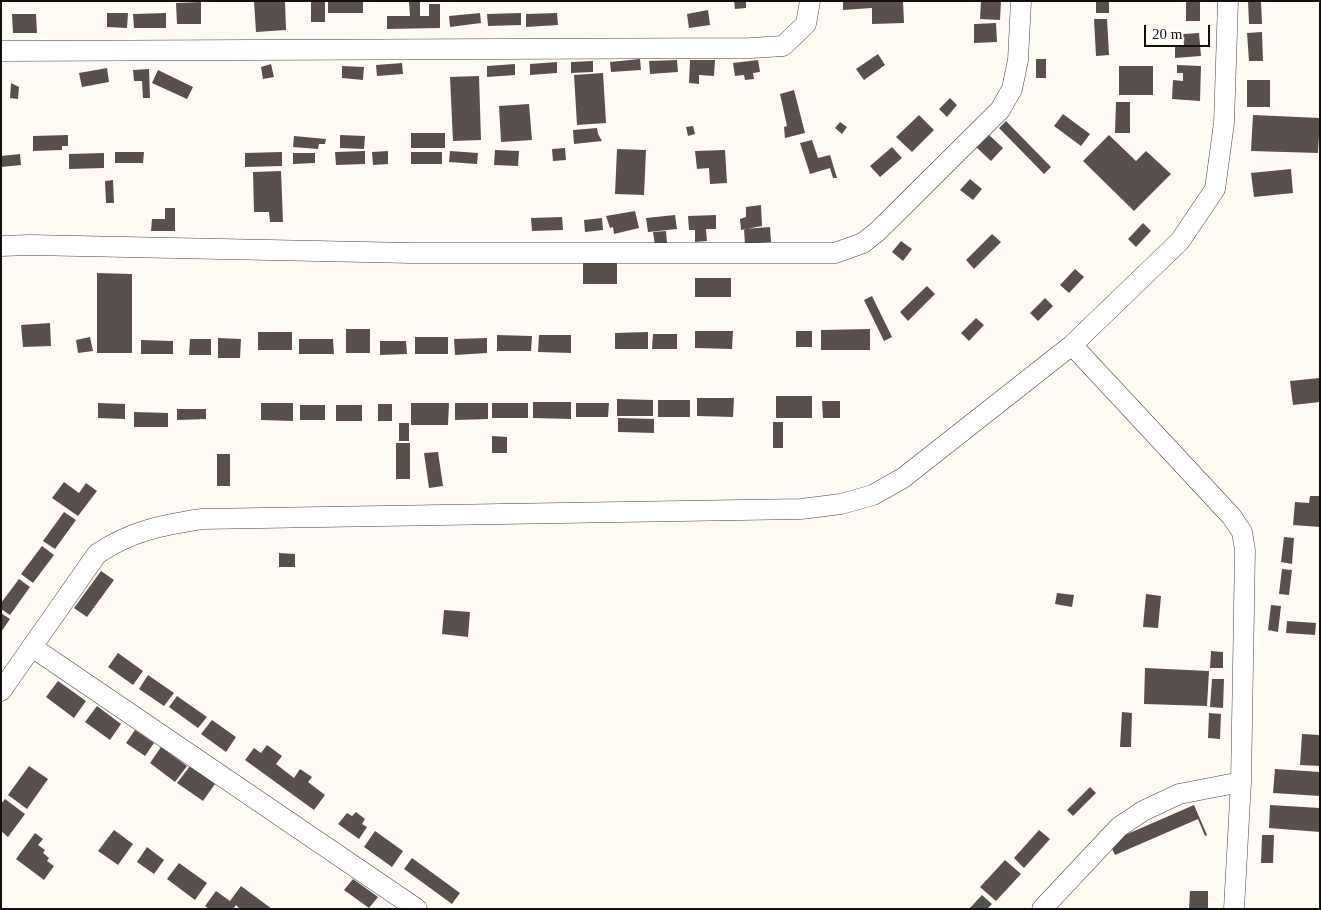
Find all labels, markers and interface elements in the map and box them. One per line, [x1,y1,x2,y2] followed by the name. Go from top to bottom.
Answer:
[1146,15,1212,47] scale bar
[1152,26,1182,42] text: 20 m

